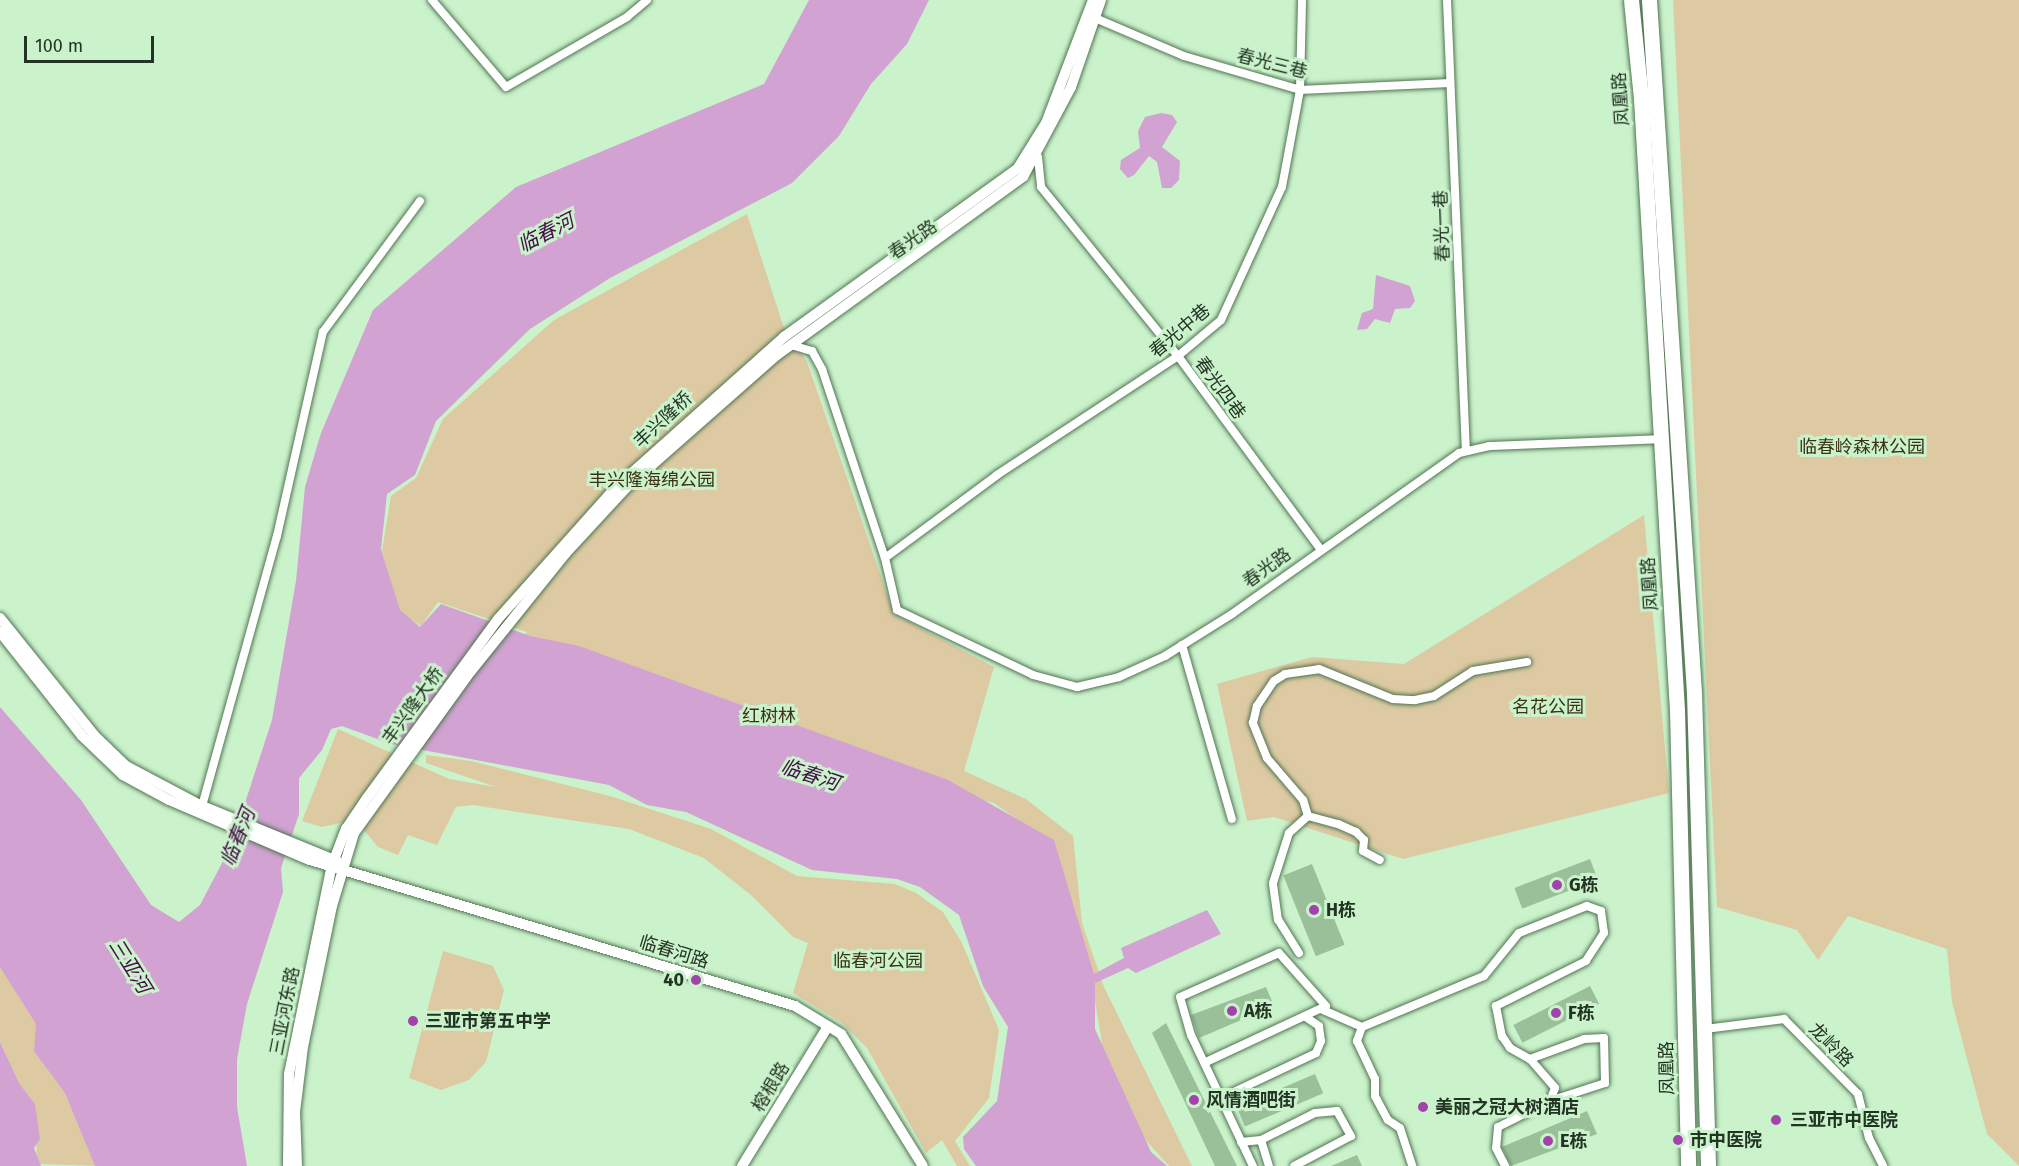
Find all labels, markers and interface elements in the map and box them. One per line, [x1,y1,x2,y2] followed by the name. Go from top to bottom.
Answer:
[27,24,158,62] scale bar
[35,35,83,57] text: 100 m
[1234,45,1310,83] street label: 春光三巷
[1608,71,1634,127] street label: 凤凰路
[1430,190,1454,262] street label: 春光一巷
[514,209,578,257] water label: 临春河
[885,216,941,264] street label: 春光路
[1145,300,1215,362] street label: 春光中巷
[1190,353,1250,423] street label: 春光四巷
[629,388,697,452] street label: 丰兴隆桥
[1799,436,1925,458] park label: 临春岭森林公园
[589,469,715,491] park label: 丰兴隆海绵公园
[1239,543,1295,593] street label: 春光路
[1637,556,1663,612] street label: 凤凰路
[378,663,448,749] street label: 丰兴隆大桥
[1512,696,1584,718] park label: 名花公园
[742,705,796,727] park label: 红树林
[778,754,842,796] water label: 临春河
[216,805,260,869] water label: 临春河
[1569,874,1599,896] place label: G栋
[1550,878,1564,892] marker: G栋
[1326,899,1356,921] place label: H栋
[1307,903,1321,917] marker: H栋
[636,931,712,973] street label: 临春河路
[104,934,156,998] water label: 三亚河
[833,950,923,972] park label: 临春河公园
[266,965,304,1057] street label: 三亚河东路
[663,969,684,991] place label: 40
[689,973,703,987] marker: 40
[1244,1000,1273,1022] place label: A栋
[1568,1002,1595,1024] place label: F栋
[1225,1004,1239,1018] marker: A栋
[1549,1006,1563,1020] marker: F栋
[425,1010,551,1032] place label: 三亚市第五中学
[406,1014,420,1028] marker: 三亚市第五中学
[1804,1018,1858,1072] street label: 龙岭路
[1656,1041,1678,1095] street label: 凤凰路
[748,1058,794,1116] street label: 榕根路
[1206,1089,1296,1111] place label: 风情酒吧街
[1187,1093,1201,1107] marker: 风情酒吧街
[1435,1096,1579,1118] place label: 美丽之冠大树酒店
[1416,1100,1430,1114] marker: 美丽之冠大树酒店
[1790,1109,1898,1131] place label: 三亚市中医院
[1767,1111,1785,1129] marker: 三亚市中医院
[1690,1129,1762,1151] place label: 市中医院
[1560,1130,1587,1152] place label: E栋
[1671,1133,1685,1147] marker: 市中医院
[1541,1134,1555,1148] marker: E栋

